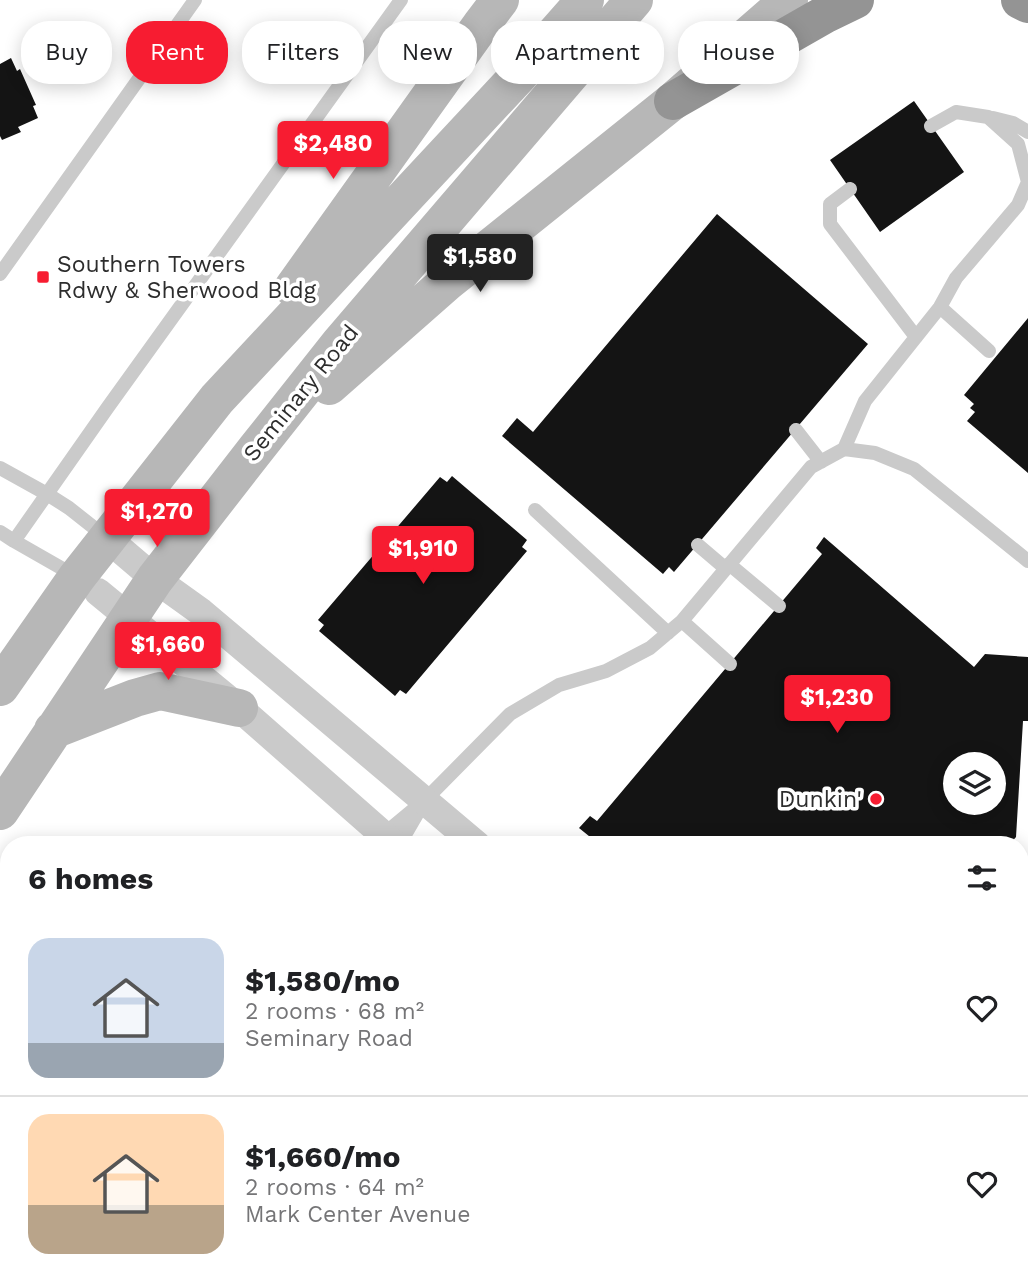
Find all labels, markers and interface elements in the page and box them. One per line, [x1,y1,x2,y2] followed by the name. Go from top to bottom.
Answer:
[21,21,112,84] chip: Buy
[126,21,228,84] chip: Rent
[242,21,364,84] chip: Filters
[378,21,477,84] chip: New
[491,21,664,84] chip: Apartment
[678,21,799,84] chip: House
[276,122,390,181] pin: $2,480
[293,130,373,157] text: $2,480
[423,234,537,294] pin: $1,580
[443,243,517,270] text: $1,580
[57,251,317,304] place label: Southern Towers Rdwy & Sherwood Bldg
[35,269,51,285] marker: Southern Towers Rdwy & Sherwood Bldg
[238,319,364,467] street label: Seminary Road
[100,490,214,549] pin: $1,270
[121,498,193,525] text: $1,270
[366,526,480,586] pin: $1,910
[388,535,458,562] text: $1,910
[111,622,225,682] pin: $1,660
[131,631,205,658] text: $1,660
[780,676,894,735] pin: $1,230
[800,684,874,711] text: $1,230
[943,752,1006,815] map controls
[943,752,1006,815] button: layers
[779,786,862,813] place label: Dunkin'
[868,791,884,807] marker: Dunkin'
[963,859,1001,897] icon: filters
[28,861,153,896] text: 6 homes
[245,963,400,998] text: $1,580/mo
[84,966,168,1050] icon: home
[963,989,1001,1027] icon: heart
[245,998,424,1025] text: 2 rooms · 68 m²
[245,1025,413,1052] text: Seminary Road
[245,1139,400,1174] text: $1,660/mo
[84,1142,168,1226] icon: home
[963,1165,1001,1203] icon: heart
[245,1174,424,1201] text: 2 rooms · 64 m²
[245,1201,470,1228] text: Mark Center Avenue

